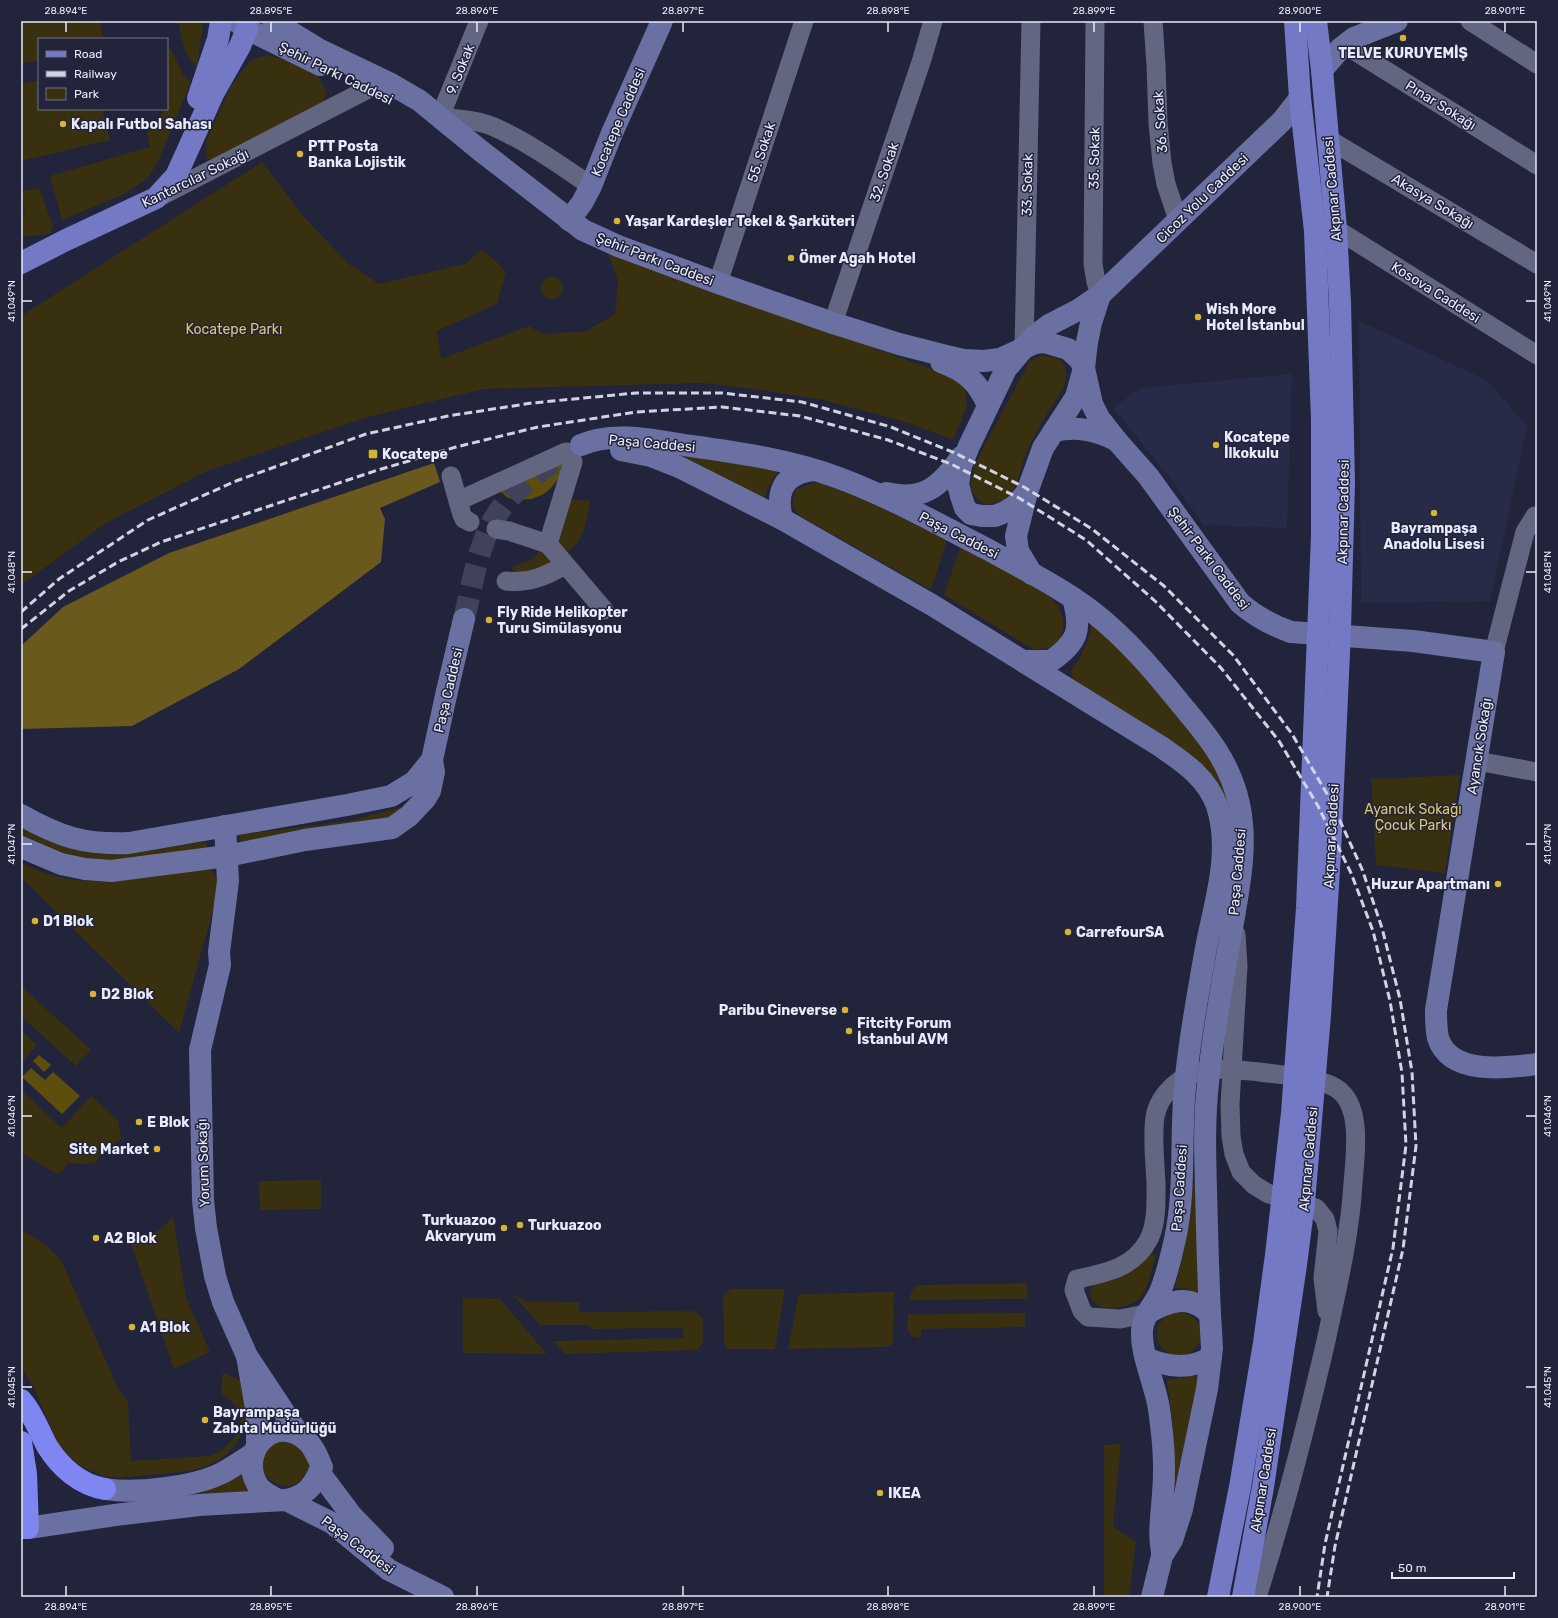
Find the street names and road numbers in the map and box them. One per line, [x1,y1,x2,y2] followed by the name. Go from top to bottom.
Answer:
[276,38,396,108] street label: Şehir Parkı Caddesi
[443,41,479,97] street label: 9. Sokak
[588,65,649,179] street label: Kocatepe Caddesi
[1402,77,1479,134] street label: Pınar Sokağı
[1150,89,1171,154] street label: 36. Sokak
[744,119,779,184] street label: 55. Sokak
[1085,126,1104,189] street label: 35. Sokak
[1319,136,1346,242] street label: Akpınar Caddesi
[866,139,903,204] street label: 32. Sokak
[139,145,251,212] street label: Kantarcılar Sokağı
[1153,150,1252,247] street label: Cicoz Yolu Caddesi
[1018,153,1037,216] street label: 33. Sokak
[1389,170,1477,233] street label: Akasya Sokağı
[593,229,716,290] street label: Şehir Parkı Caddesi
[1388,258,1483,327] street label: Kosova Caddesi
[608,431,696,456] street label: Paşa Caddesi
[1334,459,1353,565] street label: Akpınar Caddesi
[1164,503,1253,613] street label: Şehir Parkı Caddesi
[916,508,1001,563] street label: Paşa Caddesi
[430,646,467,734] street label: Paşa Caddesi
[1463,697,1496,796] street label: Ayancık Sokağı
[1320,783,1343,889] street label: Akpınar Caddesi
[1225,828,1250,916] street label: Paşa Caddesi
[1295,1106,1322,1212] street label: Akpınar Caddesi
[193,1118,214,1208] street label: Yorum Sokağı
[1168,1144,1191,1232] street label: Paşa Caddesi
[1247,1427,1280,1533] street label: Akpınar Caddesi
[318,1512,398,1578] street label: Paşa Caddesi

